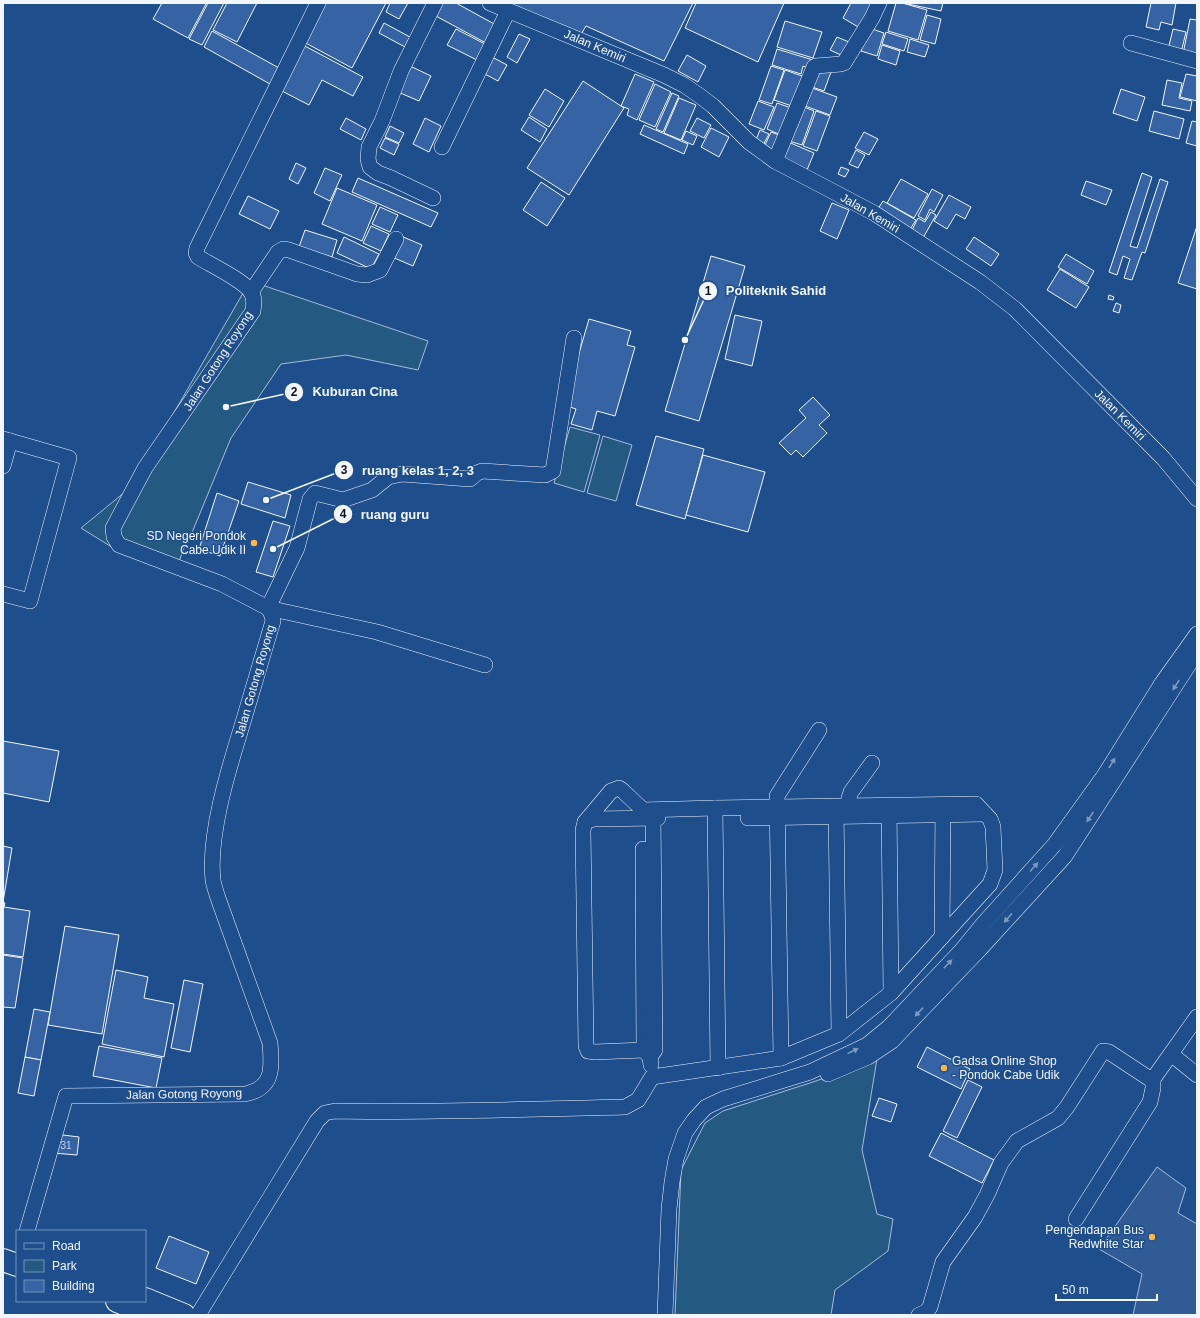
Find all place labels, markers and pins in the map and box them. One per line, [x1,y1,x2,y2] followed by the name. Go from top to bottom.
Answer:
[698,278,834,303] callout: Politeknik Sahid
[284,379,405,404] callout: Kuburan Cina
[334,458,482,483] callout: ruang kelas 1, 2, 3
[333,502,437,527] callout: ruang guru
[147,529,247,557] place label: SD Negeri Pondok Cabe Udik II
[249,538,259,548] marker: SD Negeri Pondok Cabe Udik II
[952,1054,1060,1082] place label: Gadsa Online Shop - Pondok Cabe Udik
[939,1063,949,1073] marker: Gadsa Online Shop - Pondok Cabe Udik
[1045,1223,1144,1251] place label: Pengendapan Bus Redwhite Star
[1147,1232,1157,1242] marker: Pengendapan Bus Redwhite Star

